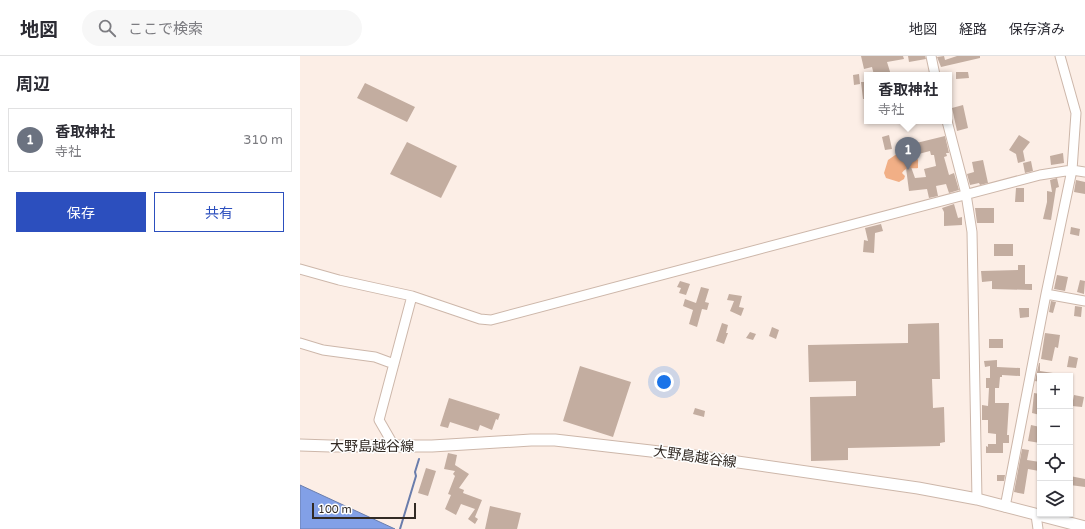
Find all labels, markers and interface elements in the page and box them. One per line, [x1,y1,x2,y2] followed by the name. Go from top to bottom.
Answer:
[82,10,362,46] search box
[96,17,118,39] icon: search
[20,19,58,41] text: 地図
[128,20,203,38] text: ここで検索
[909,21,937,38] text: 地図
[959,21,987,38] text: 経路
[1009,21,1065,38] text: 保存済み
[864,72,952,124] popup
[16,74,50,95] text: 周辺
[878,81,938,99] text: 香取神社
[878,102,904,118] text: 寺社
[55,123,115,141] text: 香取神社
[26,132,34,148] text: 1
[243,132,283,148] text: 310 m
[895,137,921,170] pin: 1
[55,144,81,160] text: 寺社
[16,192,146,232] button: 保存
[154,192,284,232] button: 共有
[654,372,674,392] your location
[1037,373,1073,517] map controls
[1037,373,1073,409] button: +
[1037,409,1073,445] button: −
[330,438,414,455] street label: 大野島越谷線
[652,443,738,471] street label: 大野島越谷線
[1037,445,1073,481] button: locate
[1037,481,1073,517] button: layers
[312,501,416,520] scale bar
[318,503,352,516] text: 100 m

